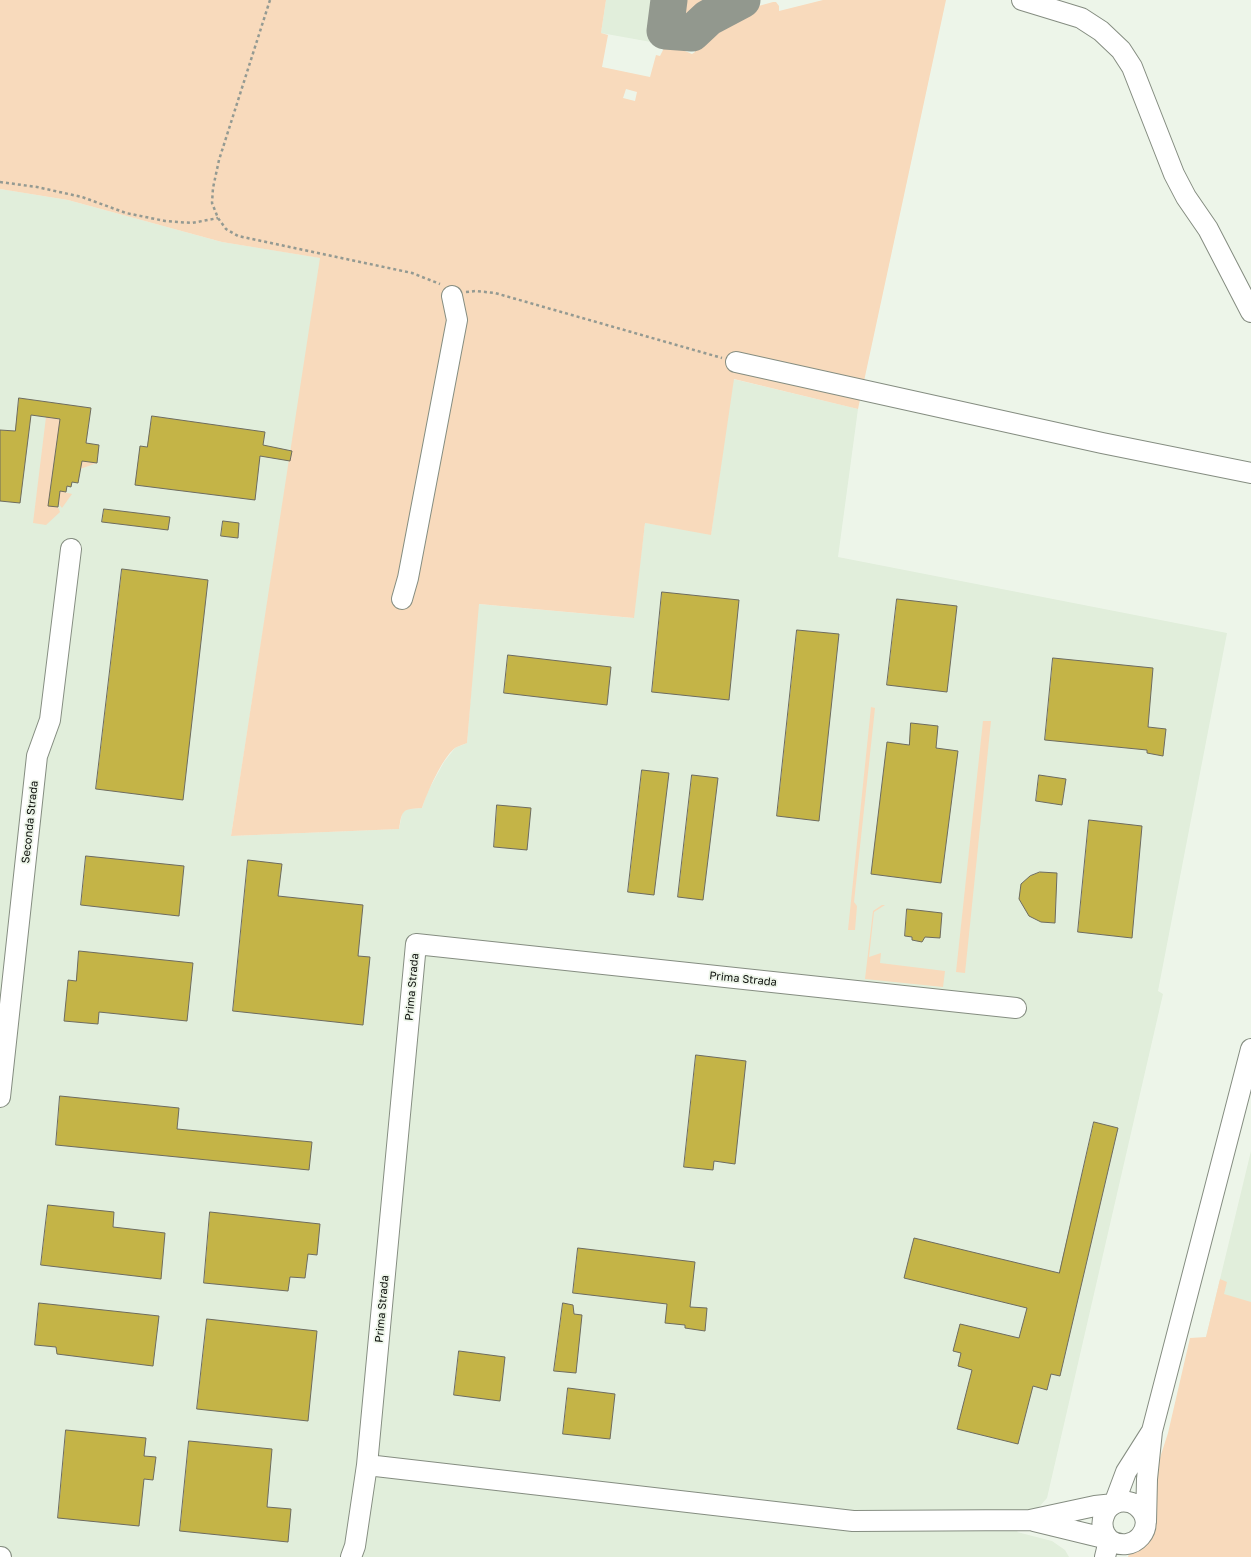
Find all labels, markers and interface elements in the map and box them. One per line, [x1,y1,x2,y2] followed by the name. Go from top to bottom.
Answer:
[19,780,41,864] street label: Seconda Strada
[402,953,422,1021] street label: Prima Strada
[709,969,777,989] street label: Prima Strada
[372,1275,392,1343] street label: Prima Strada

